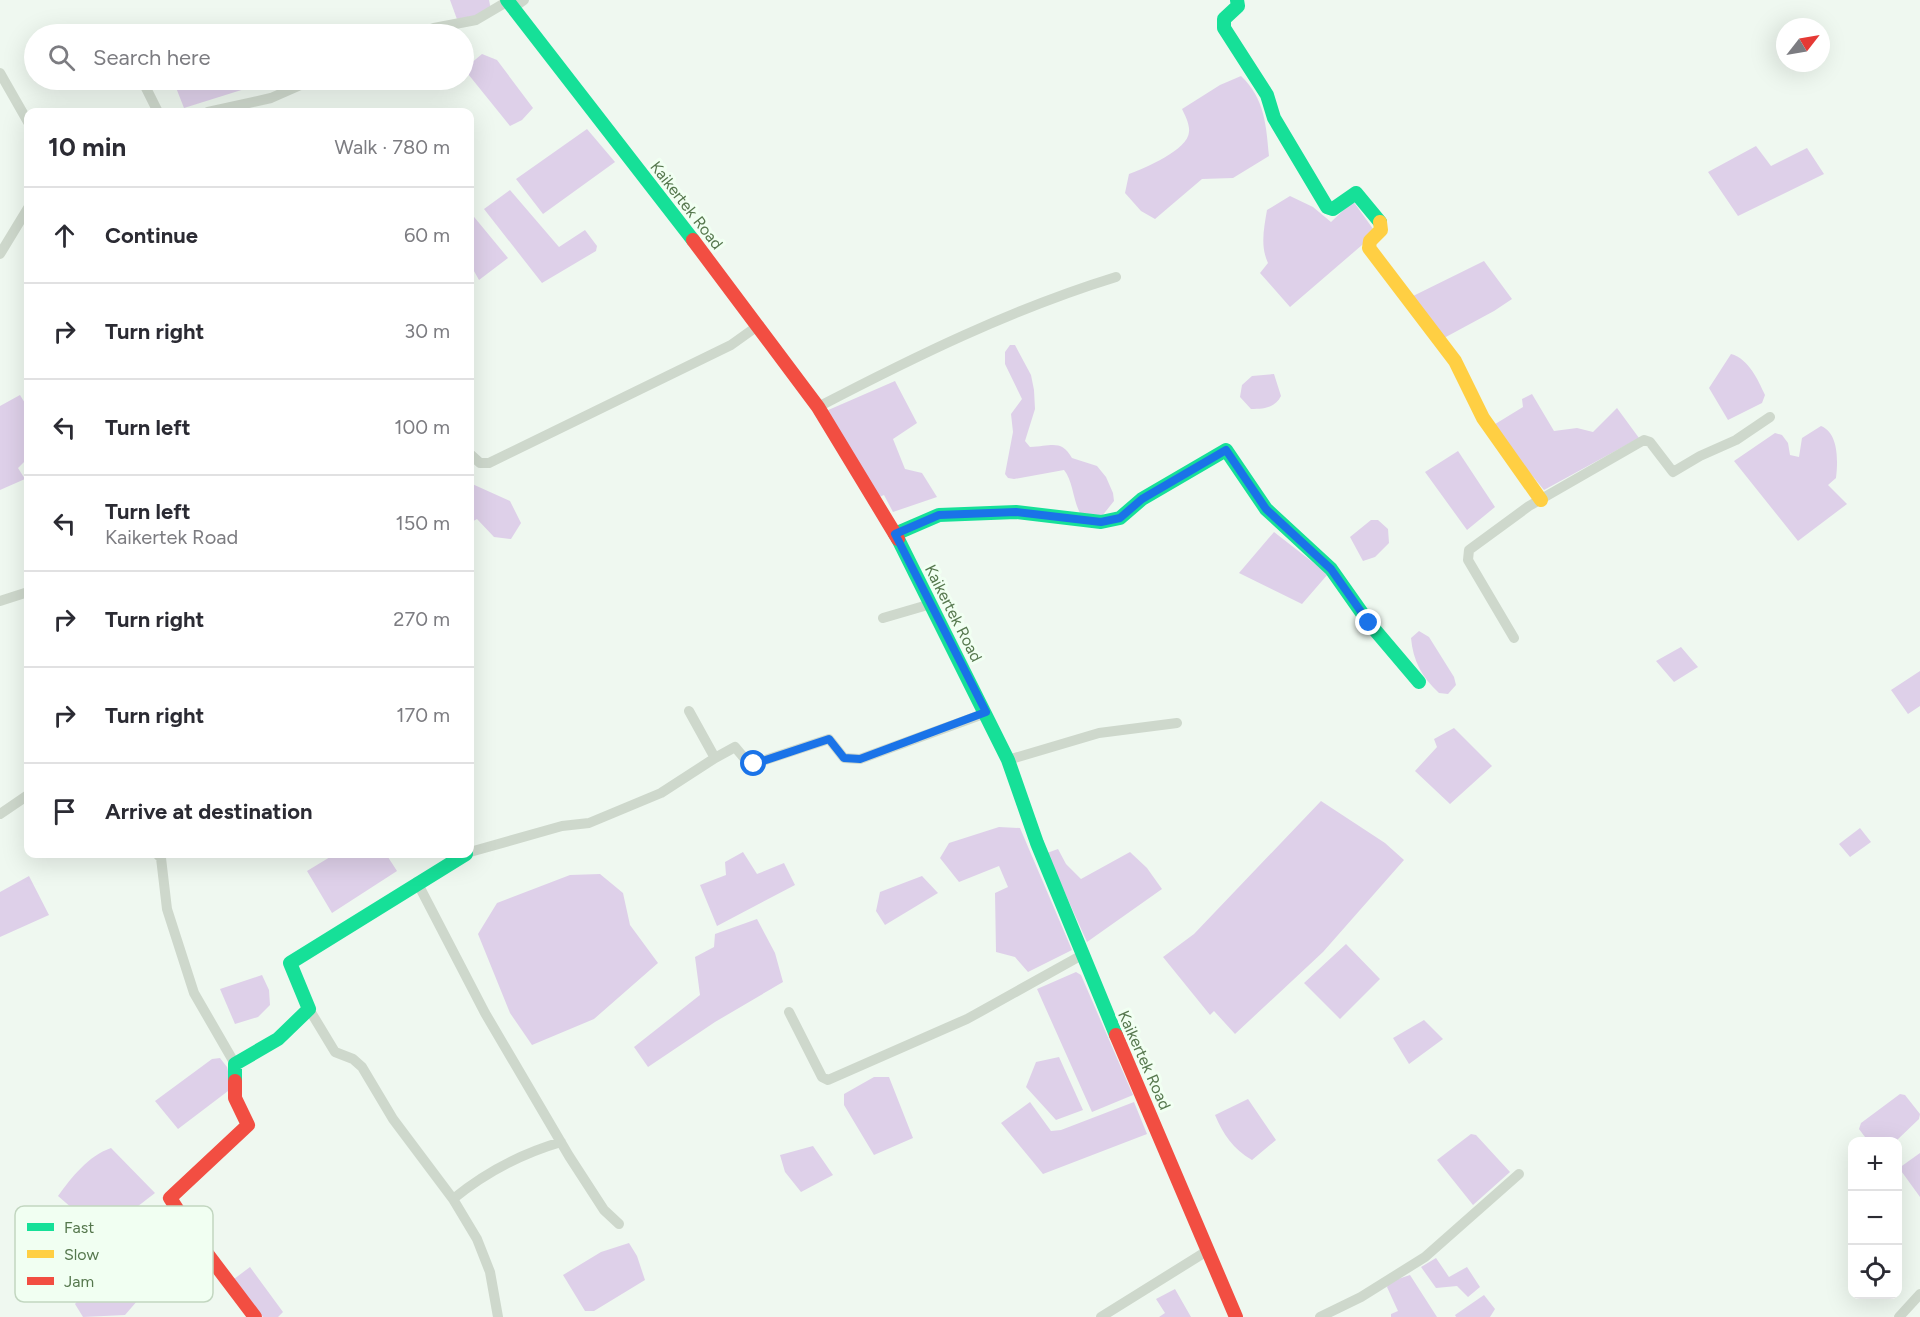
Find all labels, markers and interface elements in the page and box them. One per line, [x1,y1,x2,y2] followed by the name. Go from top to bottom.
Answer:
[1776,18,1830,72] north arrow
[24,24,474,90] search box
[45,41,78,74] icon: search
[93,44,211,71] text: Search here
[48,131,126,163] text: 10 min
[335,135,450,159] text: Walk · 780 m
[646,157,727,253] street label: Kaikertek Road
[48,219,81,252] icon: ahead
[105,222,198,249] text: Continue
[404,223,450,247] text: 60 m
[48,315,81,348] icon: right
[105,318,204,345] text: Turn right
[404,319,450,343] text: 30 m
[48,411,81,444] icon: left
[105,414,191,441] text: Turn left
[394,415,450,439] text: 100 m
[105,498,191,525] text: Turn left
[48,507,81,540] icon: left
[395,511,450,535] text: 150 m
[105,525,238,549] text: Kaikertek Road
[921,561,986,665] street label: Kaikertek Road
[48,603,81,636] icon: right
[105,606,204,633] text: Turn right
[393,607,450,631] text: 270 m
[1355,609,1381,635] route end
[48,699,81,732] icon: right
[105,702,204,729] text: Turn right
[396,703,450,727] text: 170 m
[740,750,766,776] route start
[48,795,81,828] icon: arrive
[105,798,313,825] text: Arrive at destination
[1114,1008,1175,1113] street label: Kaikertek Road
[1848,1137,1902,1299] map controls
[1848,1137,1902,1191] button: +
[1848,1191,1902,1245] button: −
[15,1206,213,1302] legend
[64,1218,94,1237] text: Fast
[64,1245,99,1264] text: Slow
[1848,1245,1902,1299] button: locate
[64,1272,94,1291] text: Jam

